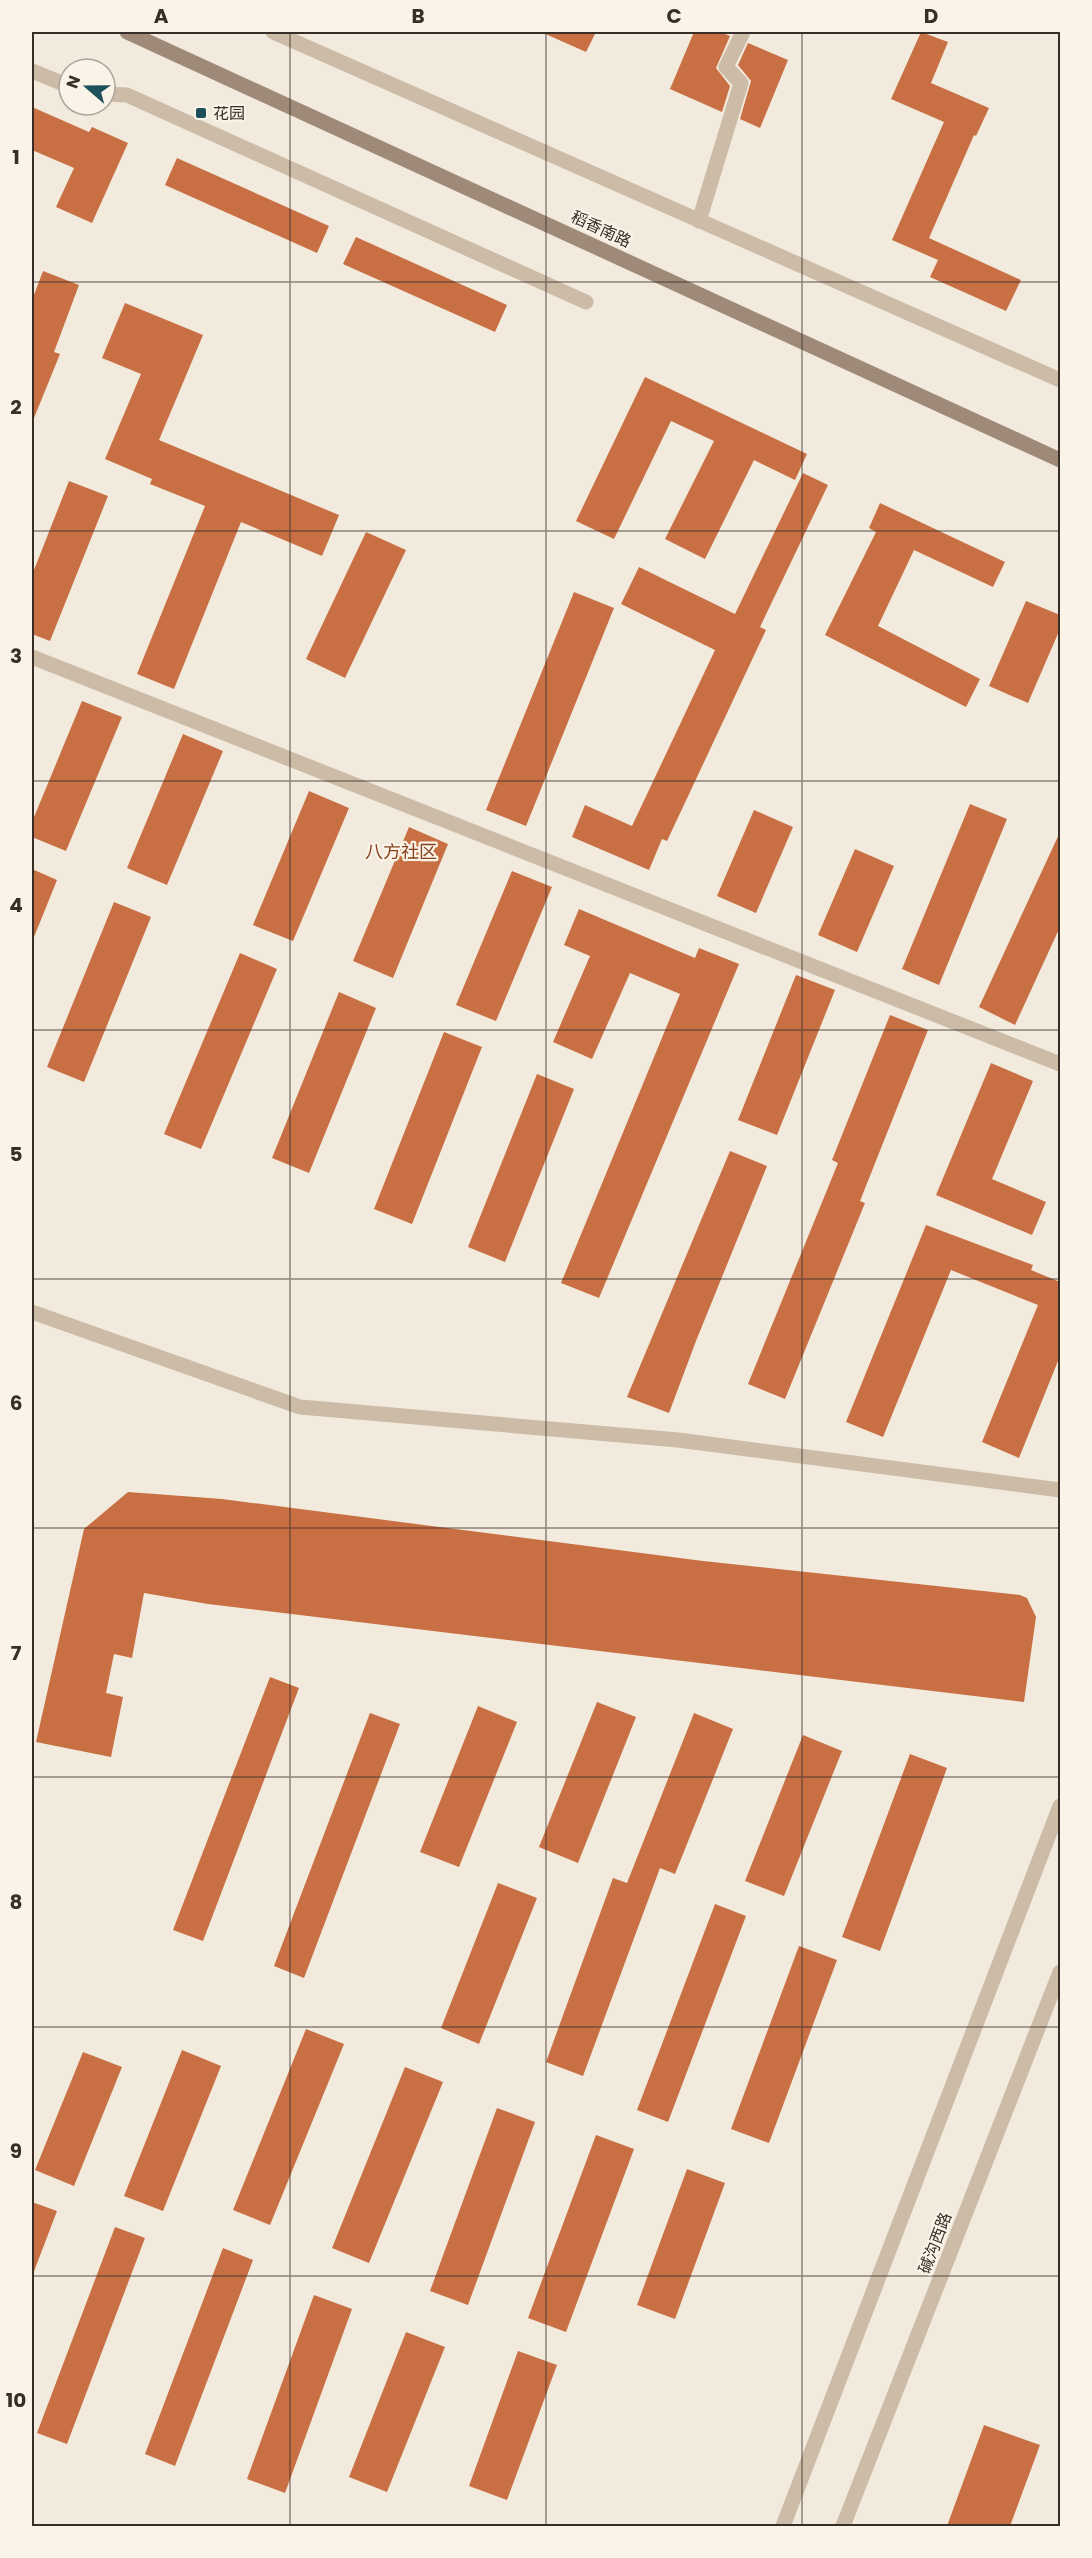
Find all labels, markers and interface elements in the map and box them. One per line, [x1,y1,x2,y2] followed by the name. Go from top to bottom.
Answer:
[154,2,169,30] text: A
[411,2,425,30] text: B
[666,2,682,30] text: C
[924,2,938,30] text: D
[57,57,117,117] north arrow
[61,72,86,92] text: N
[213,102,245,125] place label: 花园
[194,106,208,120] marker: 花园
[12,143,20,171] text: 1
[567,205,635,253] street label: 稻香南路
[10,393,22,421] text: 2
[10,642,22,670] text: 3
[365,839,437,864] district label: 八方社区
[9,891,23,919] text: 4
[10,1140,23,1168] text: 5
[10,1389,22,1417] text: 6
[11,1639,22,1667] text: 7
[10,1888,22,1916] text: 8
[10,2137,22,2165] text: 9
[913,2209,957,2277] street label: 碱沟西路
[6,2386,26,2414] text: 10

